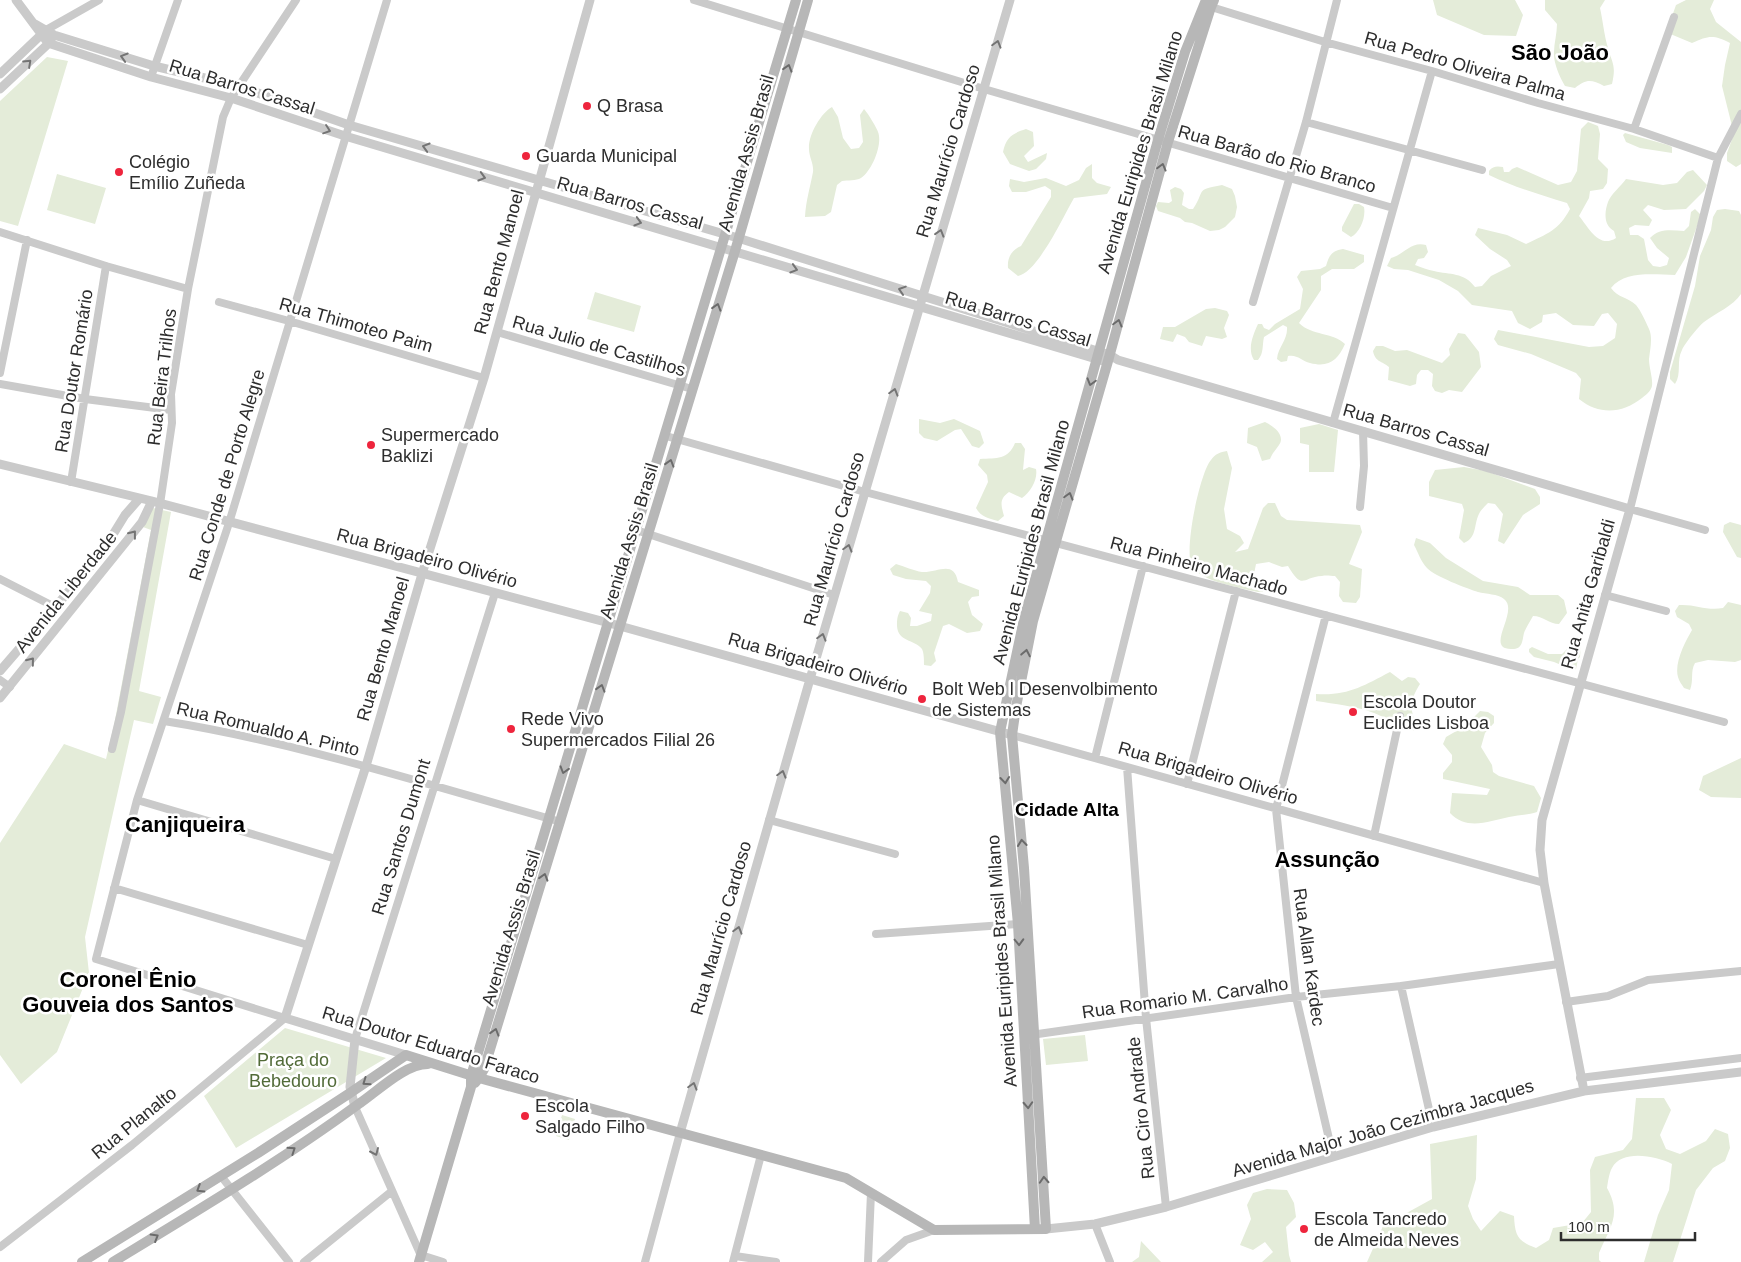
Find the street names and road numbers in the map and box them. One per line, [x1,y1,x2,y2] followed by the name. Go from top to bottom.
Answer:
[1093,28,1187,276] street label: Avenida Euripides Brasil Milano
[1362,28,1569,105] street label: Rua Pedro Oliveira Palma
[167,55,317,119] street label: Rua Barros Cassal
[912,62,984,240] street label: Rua Maurício Cardoso
[714,73,778,233] street label: Avenida Assis Brasil
[1176,121,1378,197] street label: Rua Barão do Rio Branco
[555,173,705,233] street label: Rua Barros Cassal
[470,187,528,337] street label: Rua Bento Manoel
[943,287,1093,351] street label: Rua Barros Cassal
[51,288,97,454] street label: Rua Doutor Romário
[277,294,435,356] street label: Rua Thimoteo Paim
[144,307,180,447] street label: Rua Beira Trilhos
[510,312,688,380] street label: Rua Julio de Castilhos
[185,367,269,583] street label: Rua Conde de Porto Alegre
[1341,400,1491,460] street label: Rua Barros Cassal
[989,417,1073,667] street label: Avenida Euripides Brasil Milano
[800,450,868,628] street label: Rua Maurício Cardoso
[596,461,662,621] street label: Avenida Assis Brasil
[1557,517,1619,671] street label: Rua Anita Garibaldi
[335,524,519,592] street label: Rua Brigadeiro Olivério
[11,527,121,657] street label: Avenida Liberdade
[1108,533,1290,599] street label: Rua Pinheiro Machado
[353,575,413,723] street label: Rua Bento Manoel
[726,629,910,699] street label: Rua Brigadeiro Olivério
[175,698,361,760] street label: Rua Romualdo A. Pinto
[1116,738,1300,808] street label: Rua Brigadeiro Olivério
[368,757,434,917] street label: Rua Santos Dumont
[983,834,1021,1088] street label: Avenida Euripides Brasil Milano
[687,839,755,1017] street label: Rua Maurício Cardoso
[478,848,544,1008] street label: Avenida Assis Brasil
[1289,887,1329,1027] street label: Rua Allan Kardec
[1081,974,1289,1022] street label: Rua Romario M. Carvalho
[320,1002,542,1088] street label: Rua Doutor Eduardo Faraco
[1124,1036,1158,1180] street label: Rua Ciro Andrade
[1230,1075,1536,1181] street label: Avenida Major João Cezimbra Jacques
[88,1083,180,1163] street label: Rua Planalto

